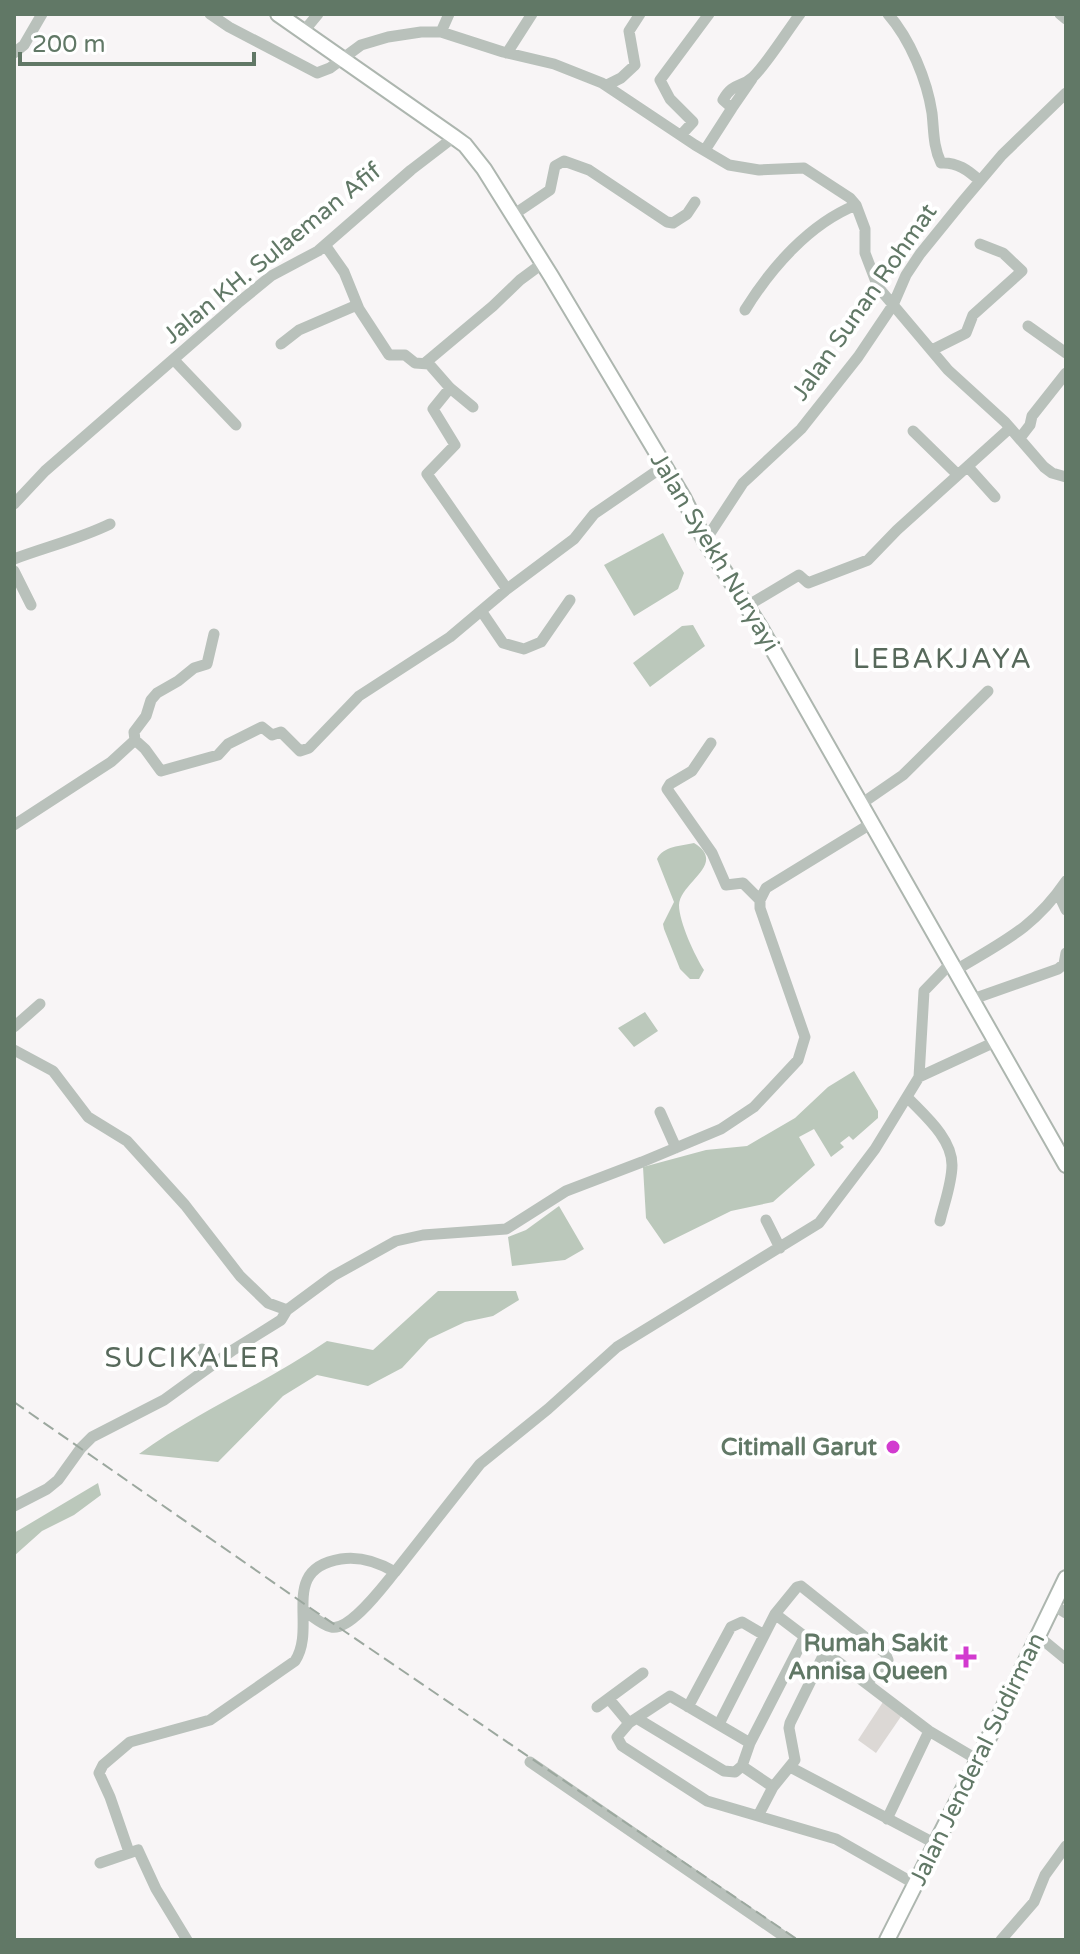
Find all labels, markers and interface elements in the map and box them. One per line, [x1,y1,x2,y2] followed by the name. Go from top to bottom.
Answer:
[20,16,254,66] scale bar
[32,30,106,59] text: 200 m
[157,156,388,350] street label: Jalan KH. Sulaeman Afif
[785,198,943,406] street label: Jalan Sunan Rohmat
[644,448,785,657] street label: Jalan Syekh Nuryayi
[853,642,1033,676] district label: LEBAKJAYA
[105,1341,281,1375] district label: SUCIKALER
[721,1433,878,1462] place label: Citimall Garut
[884,1438,902,1456] marker: Citimall Garut
[904,1628,1051,1890] street label: Jalan Jenderal Sudirman
[788,1629,949,1686] place label: Rumah Sakit Annisa Queen
[955,1646,977,1668] marker: Rumah Sakit Annisa Queen

